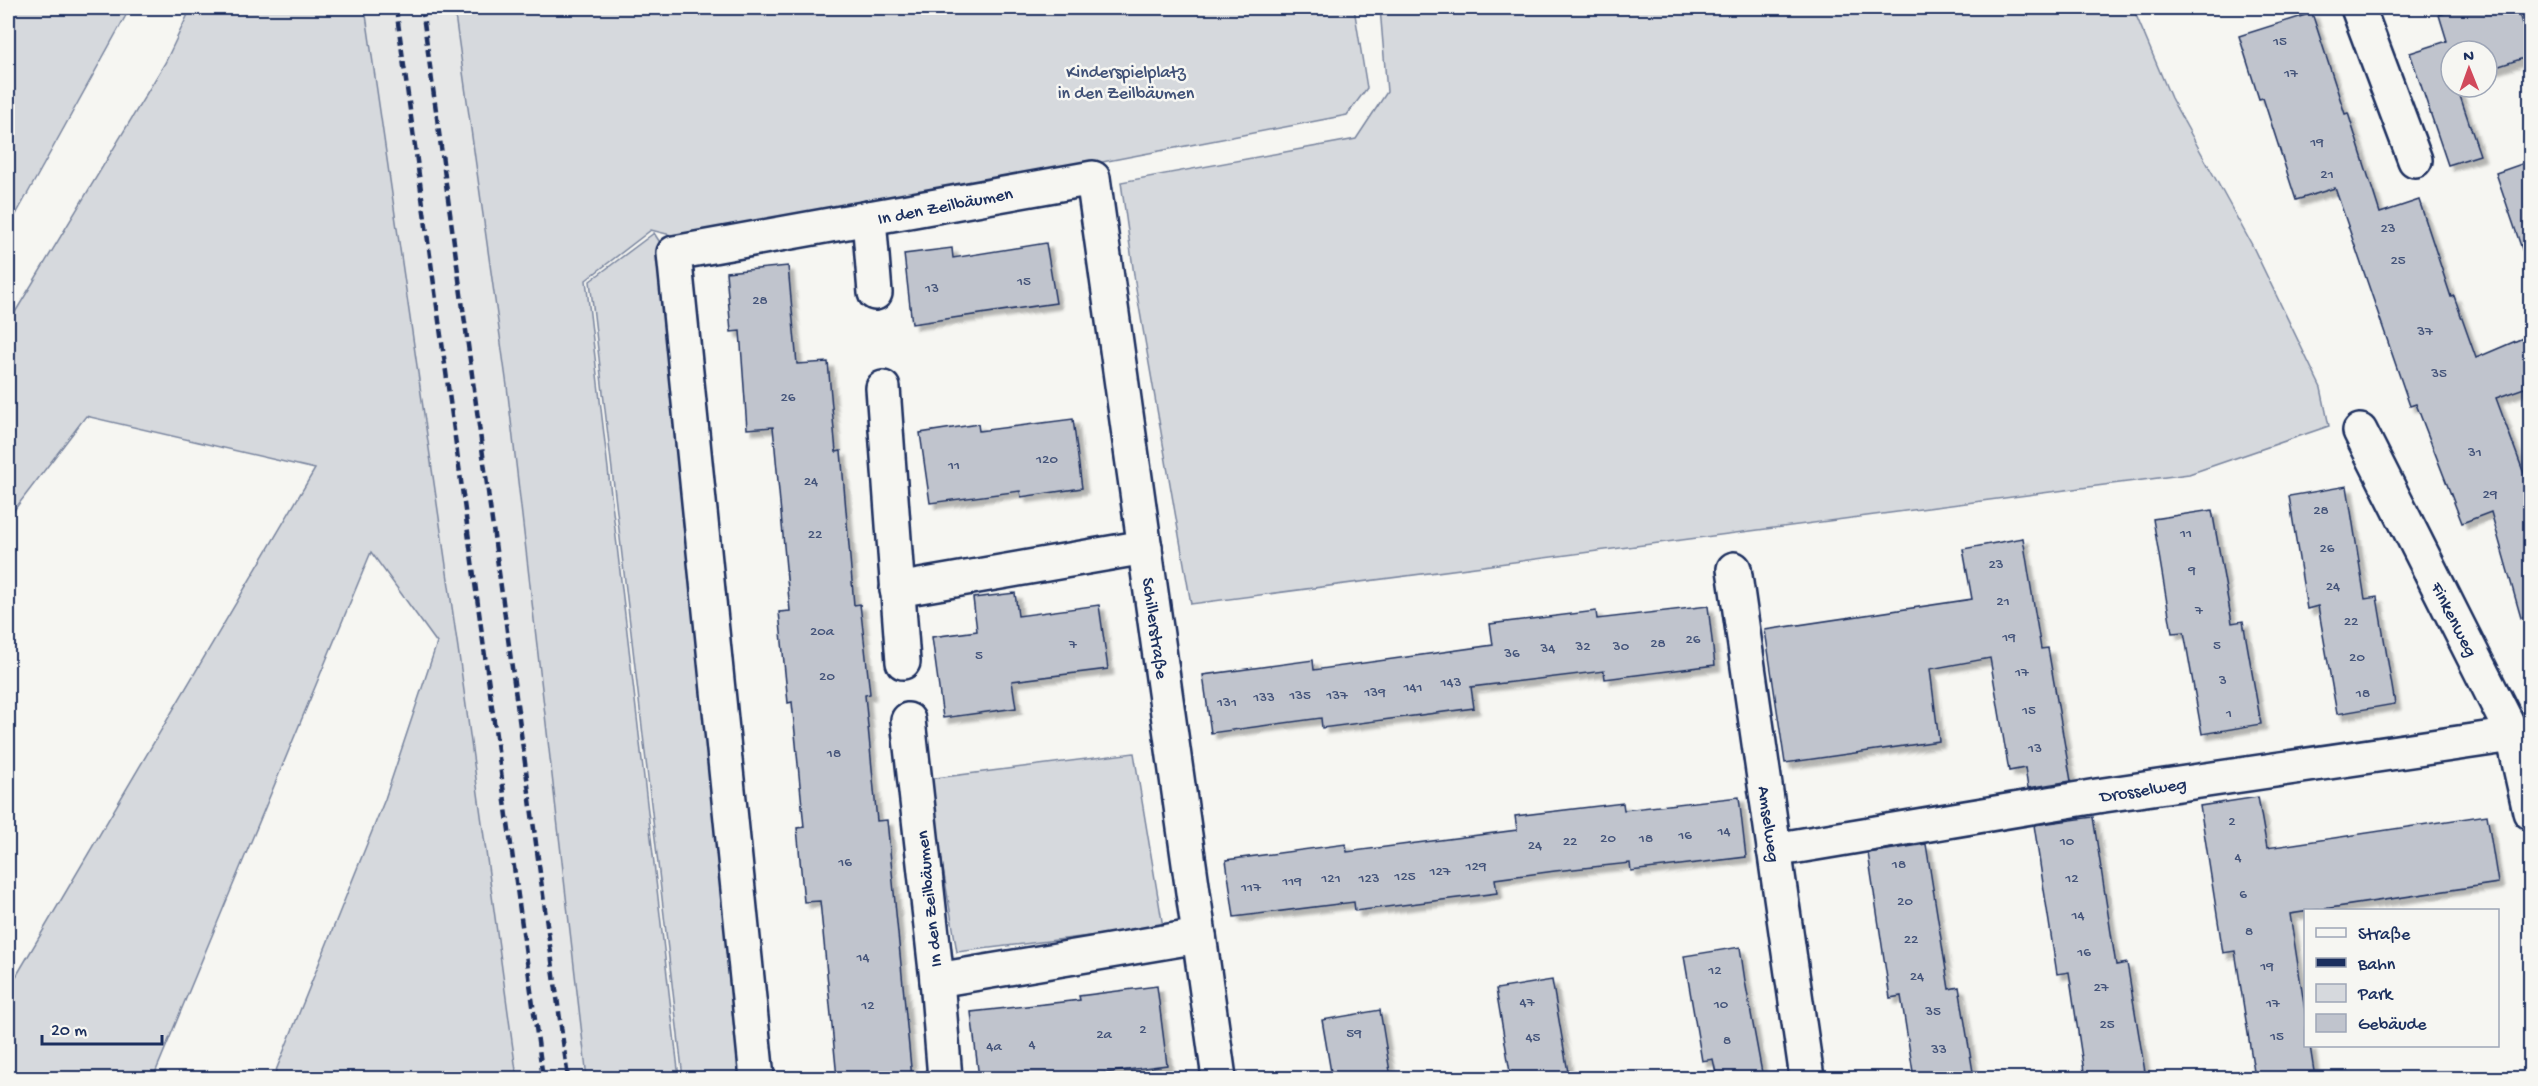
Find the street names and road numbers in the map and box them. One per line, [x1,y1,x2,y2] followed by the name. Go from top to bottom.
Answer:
[876,184,1015,231] street label: In den Zeilbäumen
[1136,576,1171,681] street label: Schillerstraße
[2425,578,2481,661] street label: Finkenweg
[2098,774,2188,809] street label: Drosselweg
[1752,785,1783,864] street label: Amselweg
[913,829,948,968] street label: In den Zeilbäumen

